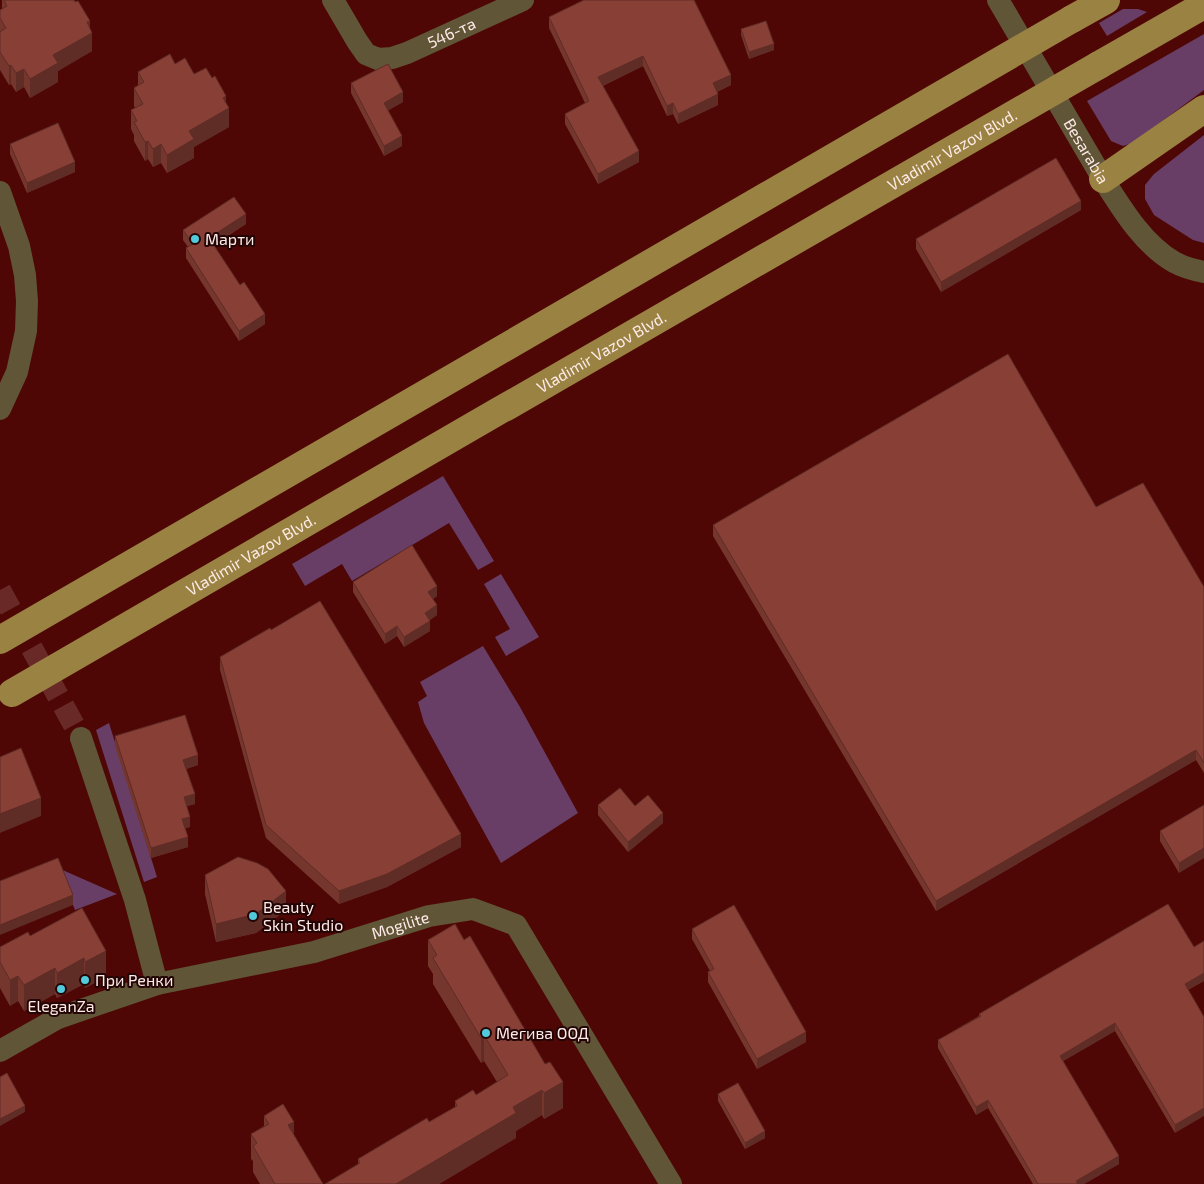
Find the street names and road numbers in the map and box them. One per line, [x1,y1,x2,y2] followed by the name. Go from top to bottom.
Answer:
[424,13,478,51] street label: 546-та
[884,105,1020,194] street label: Vladimir Vazov Blvd.
[1060,115,1114,187] street label: Besarabia
[533,307,669,396] street label: Vladimir Vazov Blvd.
[182,509,319,599] street label: Vladimir Vazov Blvd.
[369,907,431,942] street label: Mogilite

